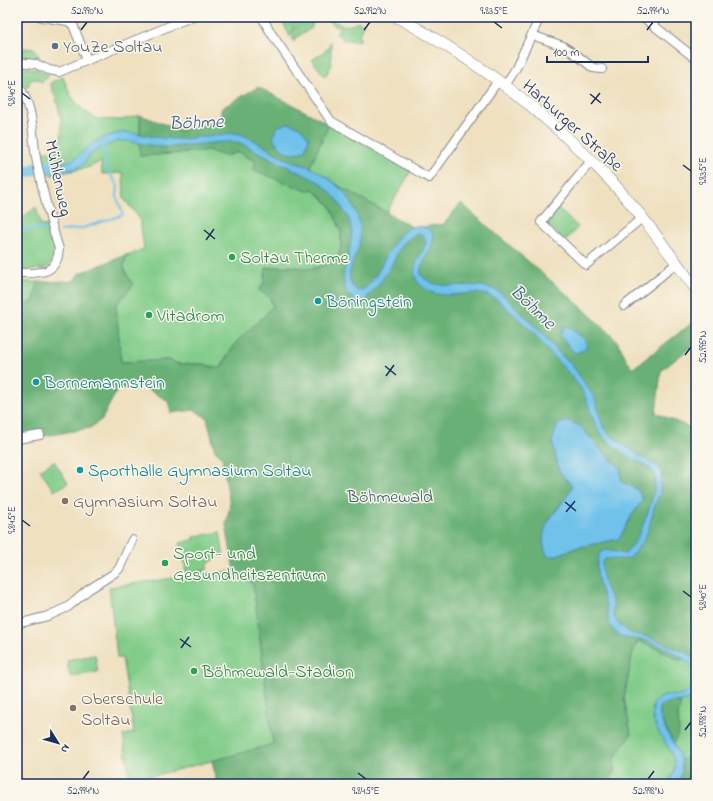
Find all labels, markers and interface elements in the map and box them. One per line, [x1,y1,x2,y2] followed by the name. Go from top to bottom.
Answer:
[71,4,103,19] text: 52.990°N
[353,4,387,19] text: 52.992°N
[480,4,508,19] text: 9.835°E
[637,4,669,19] text: 52.994°N
[63,35,163,61] place label: YouZe Soltau
[547,38,648,64] scale bar
[50,41,60,51] marker: YouZe Soltau
[553,44,580,62] text: 100 m
[515,74,629,180] street label: Harburger Straße
[5,80,20,106] text: 9.840°E
[168,109,225,138] water label: Böhme
[35,138,78,219] street label: Mühlenweg
[696,157,711,185] text: 9.835°E
[240,246,349,272] place label: Soltau Therme
[227,252,237,262] marker: Soltau Therme
[503,279,562,337] water label: Böhme
[325,290,412,317] place label: Böningstein
[313,296,323,306] marker: Böningstein
[156,304,224,330] place label: Vitadrom
[144,310,154,320] marker: Vitadrom
[696,330,711,363] text: 52.996°N
[43,371,165,397] place label: Bornemannstein
[31,377,41,387] marker: Bornemannstein
[88,459,312,485] place label: Sporthalle Gymnasium Soltau
[75,465,85,475] marker: Sporthalle Gymnasium Soltau
[346,485,433,511] park label: Böhmewald
[73,490,217,516] place label: Gymnasium Soltau
[60,496,70,506] marker: Gymnasium Soltau
[5,506,20,534] text: 9.845°E
[173,542,326,589] place label: Sport- und Gesundheitszentrum
[160,558,170,568] marker: Sport- und Gesundheitszentrum
[696,584,711,610] text: 9.840°E
[201,660,354,686] place label: Böhmewald-Stadion
[189,666,199,676] marker: Böhmewald-Stadion
[81,687,164,734] place label: Oberschule Soltau
[68,703,78,713] marker: Oberschule Soltau
[696,706,711,738] text: 52.998°N
[38,723,78,763] north arrow
[57,741,74,756] text: N
[67,784,99,799] text: 52.994°N
[352,784,380,799] text: 9.845°E
[632,784,664,799] text: 52.998°N

